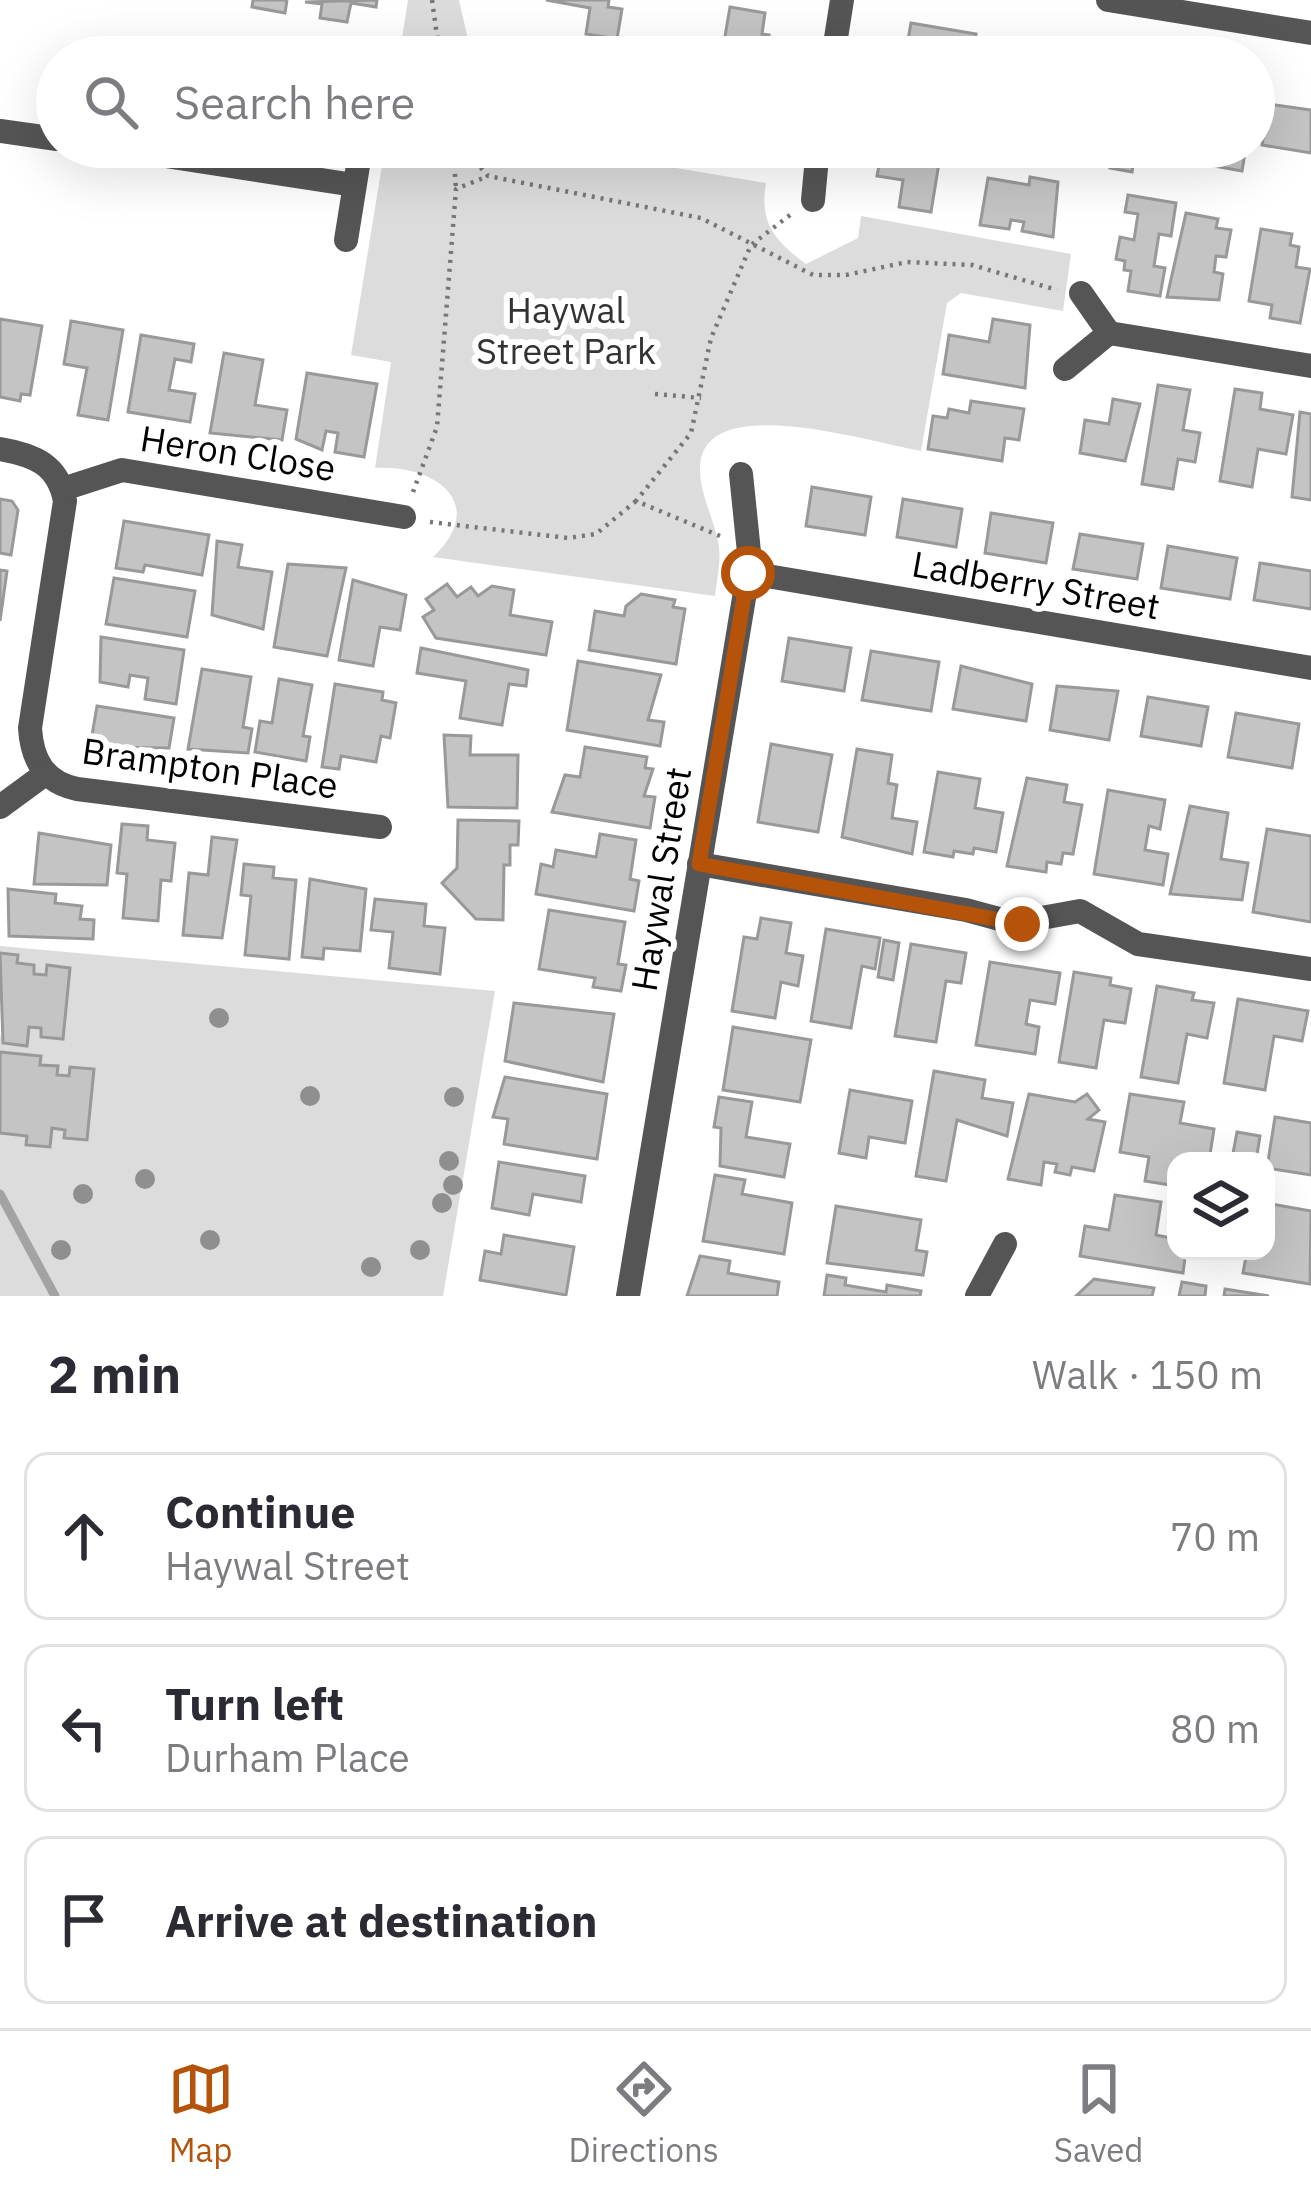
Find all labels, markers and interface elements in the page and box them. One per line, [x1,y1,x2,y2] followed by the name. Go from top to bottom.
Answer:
[36,36,1275,168] search box
[78,69,144,135] icon: search
[174,73,415,131] text: Search here
[476,286,656,374] park label: Haywal Street Park
[137,414,339,491] street label: Heron Close
[909,540,1164,629] street label: Ladberry Street
[721,546,775,600] route start
[79,726,341,809] street label: Brampton Place
[620,764,701,994] street label: Haywal Street
[995,897,1049,951] route end
[1167,1152,1275,1260] map controls
[1167,1152,1275,1260] button: layers
[48,1341,181,1407] text: 2 min
[1032,1349,1263,1400] text: Walk · 150 m
[165,1482,356,1540] text: Continue
[51,1503,117,1569] icon: ahead
[1170,1511,1260,1562] text: 70 m
[165,1540,410,1591] text: Haywal Street
[165,1674,344,1732] text: Turn left
[51,1695,117,1761] icon: left
[1170,1703,1260,1754] text: 80 m
[165,1732,410,1783] text: Durham Place
[51,1887,117,1953] icon: arrive
[165,1891,598,1949] text: Arrive at destination
[168,2056,234,2171] tab: Map
[569,2056,719,2171] tab: Directions
[1054,2056,1143,2171] tab: Saved

